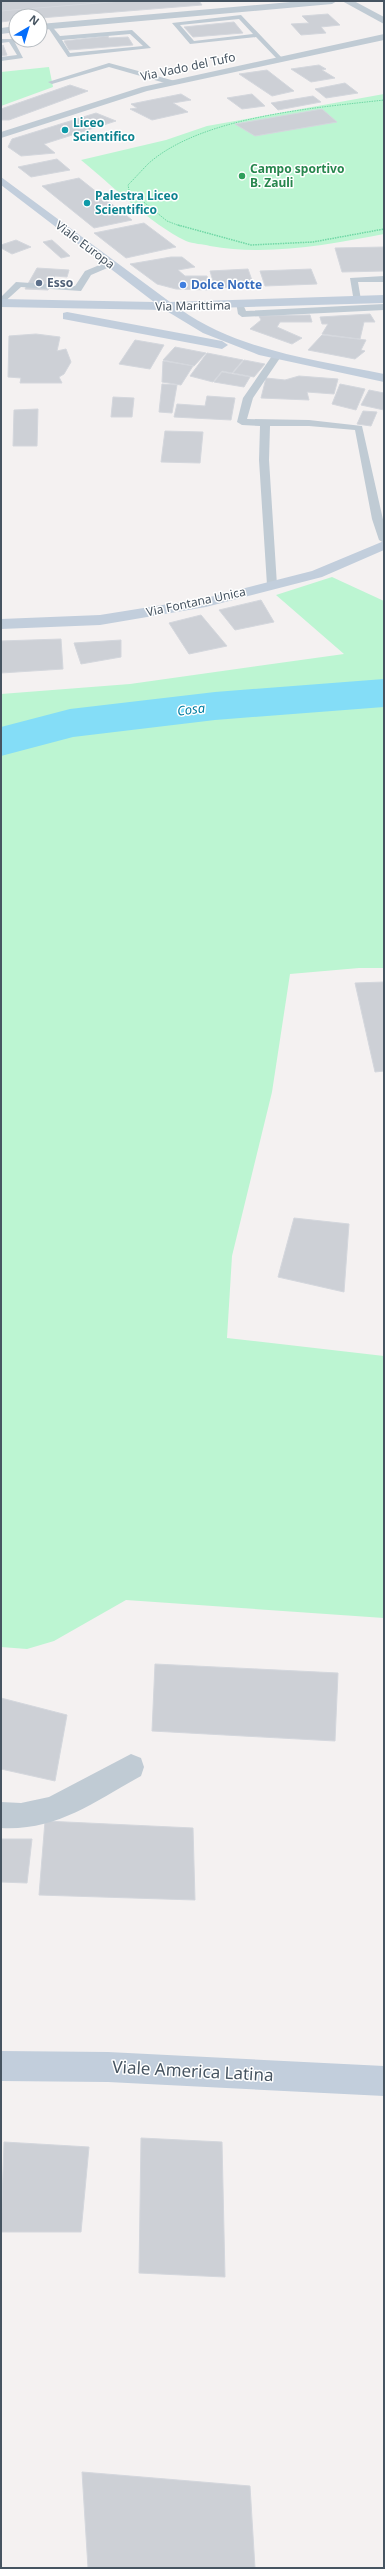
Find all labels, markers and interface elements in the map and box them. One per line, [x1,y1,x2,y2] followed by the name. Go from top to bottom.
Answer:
[8,8,48,48] north arrow
[26,11,43,28] text: N
[139,48,237,85] street label: Via Vado del Tufo
[73,114,135,145] place label: Liceo Scientifico
[60,125,70,135] marker: Liceo Scientifico
[250,160,344,191] place label: Campo sportivo B. Zauli
[237,171,247,181] marker: Campo sportivo B. Zauli
[95,187,178,218] place label: Palestra Liceo Scientifico
[82,198,92,208] marker: Palestra Liceo Scientifico
[52,217,118,273] street label: Viale Europa
[47,274,73,291] place label: Esso
[191,276,262,293] place label: Dolce Notte
[34,278,44,288] marker: Esso
[178,280,188,290] marker: Dolce Notte
[155,296,231,315] street label: Via Marittima
[145,583,247,620] street label: Via Fontana Unica
[176,698,207,720] water label: Cosa
[112,2055,274,2086] street label: Viale America Latina

